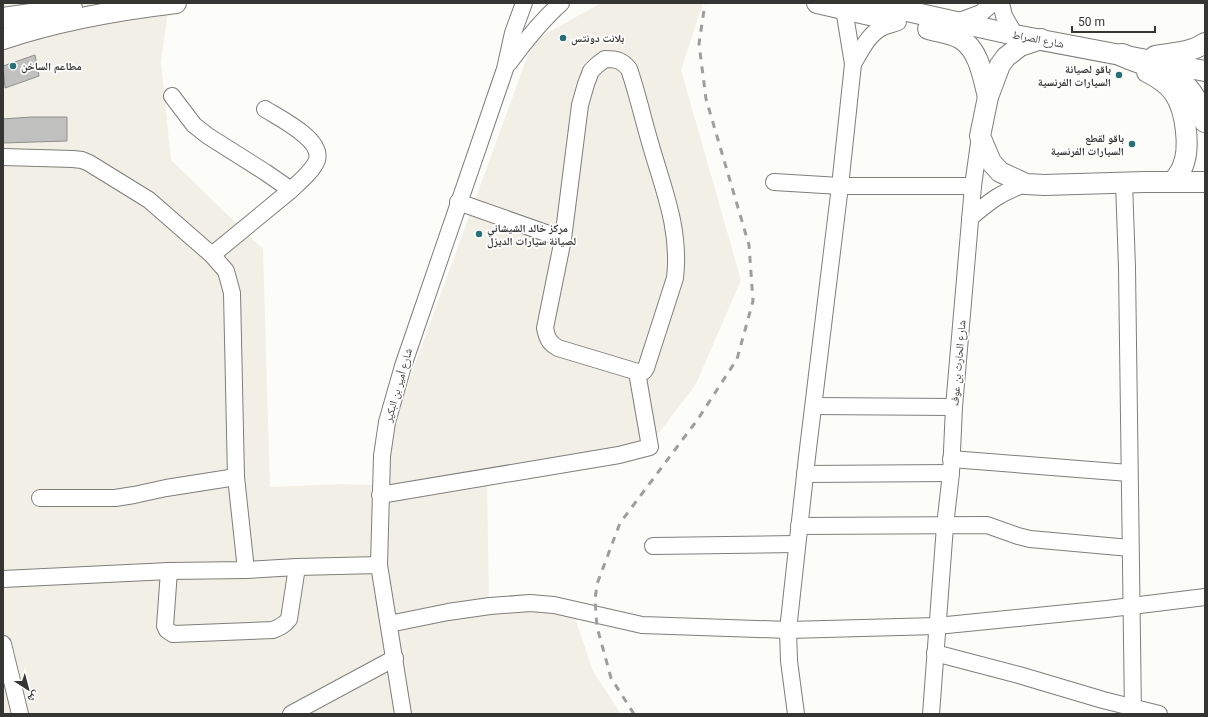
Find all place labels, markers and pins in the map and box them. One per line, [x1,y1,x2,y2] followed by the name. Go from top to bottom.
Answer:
[571,32,624,46] place label: بلانت دونتس
[558,33,568,43] marker: بلانت دونتس
[21,60,82,74] place label: مطاعم الساخن
[8,61,18,71] marker: مطاعم الساخن
[1038,63,1111,89] place label: باقو لصيانة السيارات الفرنسية
[1114,70,1124,80] marker: باقو لصيانة السيارات الفرنسية
[1051,132,1124,158] place label: باقو لقطع السيارات الفرنسية
[1127,139,1137,149] marker: باقو لقطع السيارات الفرنسية
[487,222,576,249] place label: مركز خالد الشيشاني لصيانة سيارات الديزل
[474,229,484,239] marker: مركز خالد الشيشاني لصيانة سيارات الديزل

